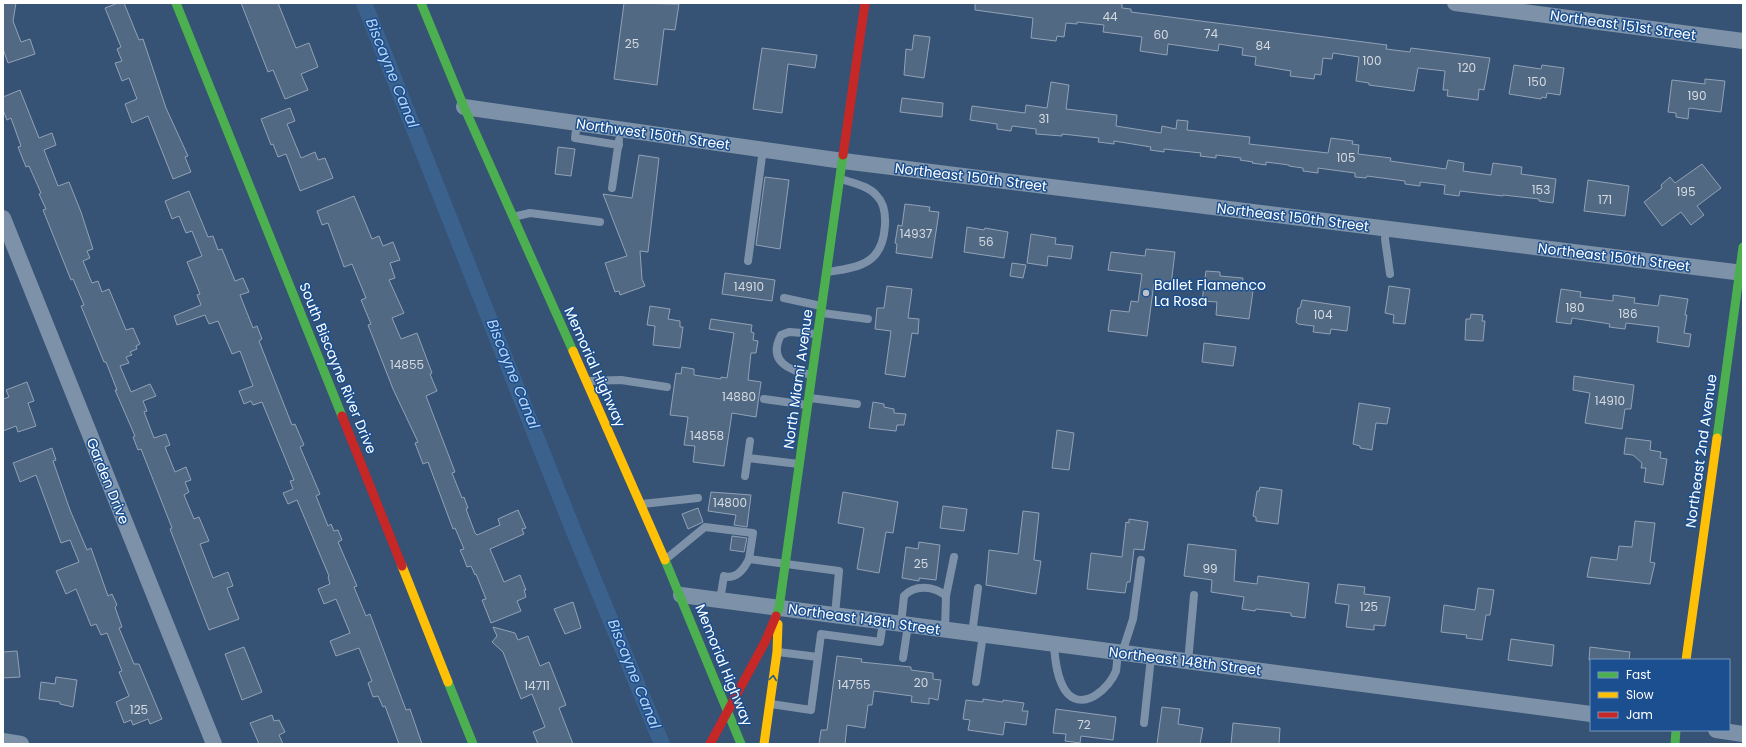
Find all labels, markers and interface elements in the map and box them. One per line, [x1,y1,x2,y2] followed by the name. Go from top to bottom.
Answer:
[1549,5,1697,45] street label: Northeast 151st Street
[1102,8,1118,25] house number: 44
[361,15,424,131] water label: Biscayne Canal
[1204,25,1218,42] house number: 74
[1153,26,1169,43] house number: 60
[625,35,639,52] house number: 25
[1255,37,1271,54] house number: 84
[1363,52,1381,69] house number: 100
[1458,59,1476,76] house number: 120
[1528,73,1546,90] house number: 150
[1688,87,1706,104] house number: 190
[1039,110,1049,127] house number: 31
[575,113,731,155] street label: Northwest 150th Street
[1337,149,1355,166] house number: 105
[894,158,1048,196] street label: Northeast 150th Street
[1532,181,1550,198] house number: 153
[1677,183,1695,200] house number: 195
[1598,191,1612,208] house number: 171
[1216,198,1370,236] street label: Northeast 150th Street
[900,225,933,242] house number: 14937
[978,233,994,250] house number: 56
[1537,238,1691,276] street label: Northeast 150th Street
[1154,275,1266,311] place label: Ballet Flamenco La Rosa
[734,278,764,295] house number: 14910
[294,279,382,457] street label: South Biscayne River Drive
[1141,288,1151,298] marker: Ballet Flamenco La Rosa
[1566,299,1584,316] house number: 180
[559,304,631,430] street label: Memorial Highway
[1618,305,1638,322] house number: 186
[1314,306,1333,323] house number: 104
[778,308,818,450] street label: North Miami Avenue
[482,316,545,432] water label: Biscayne Canal
[390,356,424,373] house number: 14855
[1680,372,1722,529] street label: Northeast 2nd Avenue
[722,388,756,405] house number: 14880
[1595,392,1625,409] house number: 14910
[690,427,724,444] house number: 14858
[82,435,135,527] street label: Garden Drive
[713,494,747,511] house number: 14800
[914,555,928,572] house number: 25
[1202,560,1218,577] house number: 99
[787,598,941,640] street label: Northeast 148th Street
[1360,598,1378,615] house number: 125
[690,601,758,729] street label: Memorial Highway
[603,616,666,732] water label: Biscayne Canal
[1108,642,1262,680] street label: Northeast 148th Street
[1590,659,1730,731] legend
[1626,666,1651,683] text: Fast
[914,674,928,691] house number: 20
[769,675,778,681] one-way arrow
[837,676,871,693] house number: 14755
[524,677,550,694] house number: 14711
[1626,686,1654,703] text: Slow
[130,701,148,718] house number: 125
[1626,706,1653,723] text: Jam
[1077,716,1091,733] house number: 72

